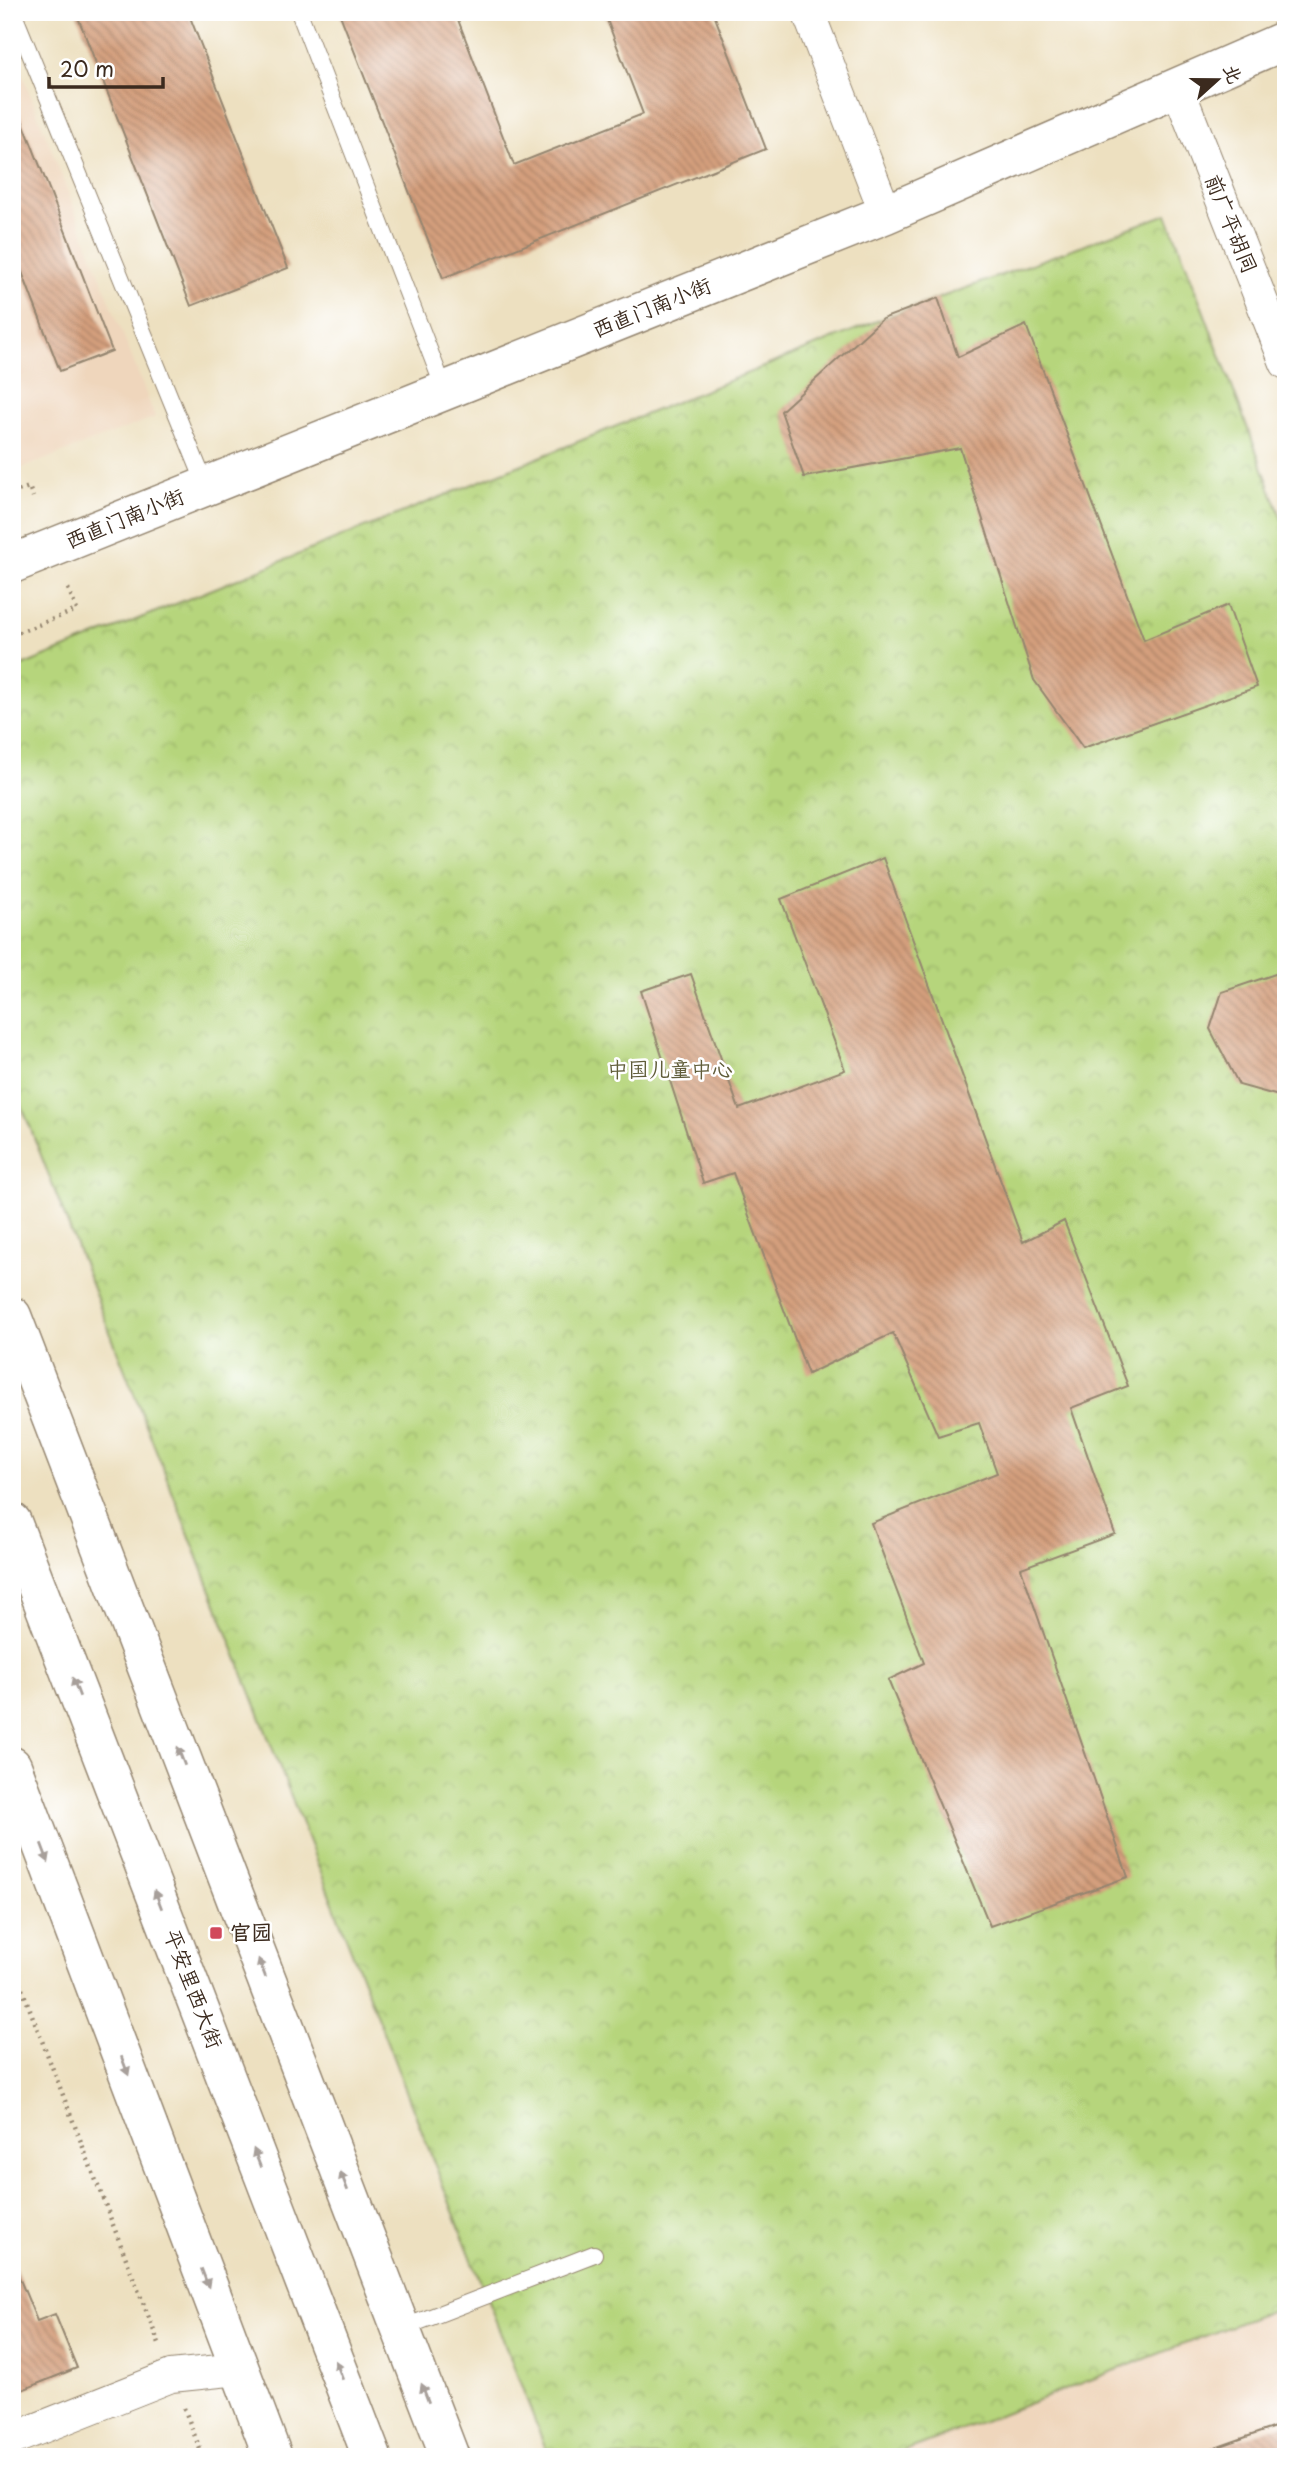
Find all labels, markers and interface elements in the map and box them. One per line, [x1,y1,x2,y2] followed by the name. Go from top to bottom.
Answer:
[49,46,163,90] scale bar
[1182,46,1252,116] north arrow
[60,52,114,84] text: 20 m
[1217,60,1250,87] text: 北
[1198,169,1267,278] street label: 前广平胡同
[587,268,716,345] street label: 西直门南小街
[60,479,189,556] street label: 西直门南小街
[607,1052,733,1084] park label: 中国儿童中心
[71,1677,82,1698] one-way arrow
[175,1745,186,1766] one-way arrow
[40,1842,51,1863] one-way arrow
[153,1889,164,1910] one-way arrow
[230,1915,272,1947] place label: 官园
[157,1924,232,2053] street label: 平安里西大街
[208,1925,224,1941] marker: 官园
[257,1958,268,1979] one-way arrow
[120,2055,131,2076] one-way arrow
[252,2147,263,2168] one-way arrow
[338,2170,349,2191] one-way arrow
[200,2268,211,2289] one-way arrow
[333,2360,344,2381] one-way arrow
[420,2382,431,2403] one-way arrow

